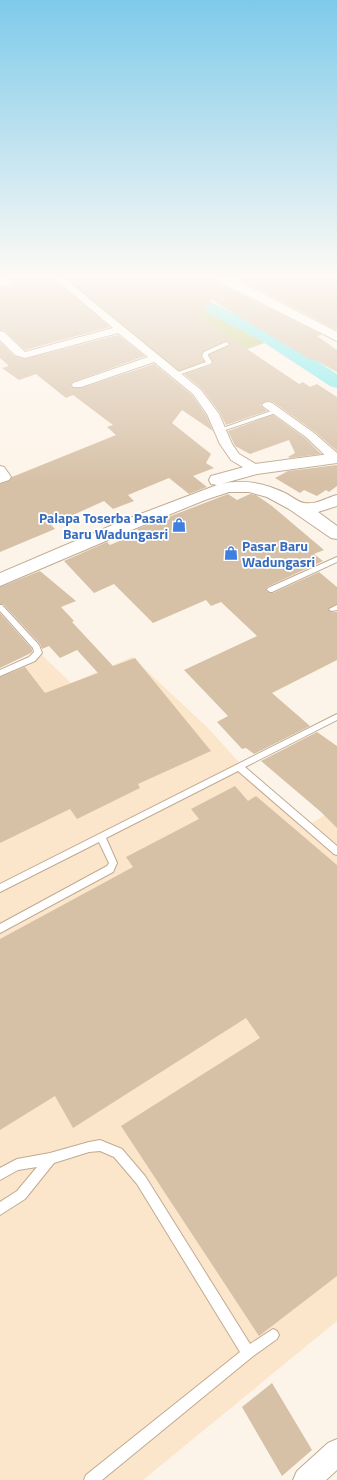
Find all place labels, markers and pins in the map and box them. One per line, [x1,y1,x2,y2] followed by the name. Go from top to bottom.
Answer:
[39,507,168,544] place label: Palapa Toserba Pasar Baru Wadungasri
[171,517,187,533] shop icon: Palapa Toserba Pasar Baru Wadungasri
[242,535,315,572] place label: Pasar Baru Wadungasri
[223,545,239,561] shop icon: Pasar Baru Wadungasri

